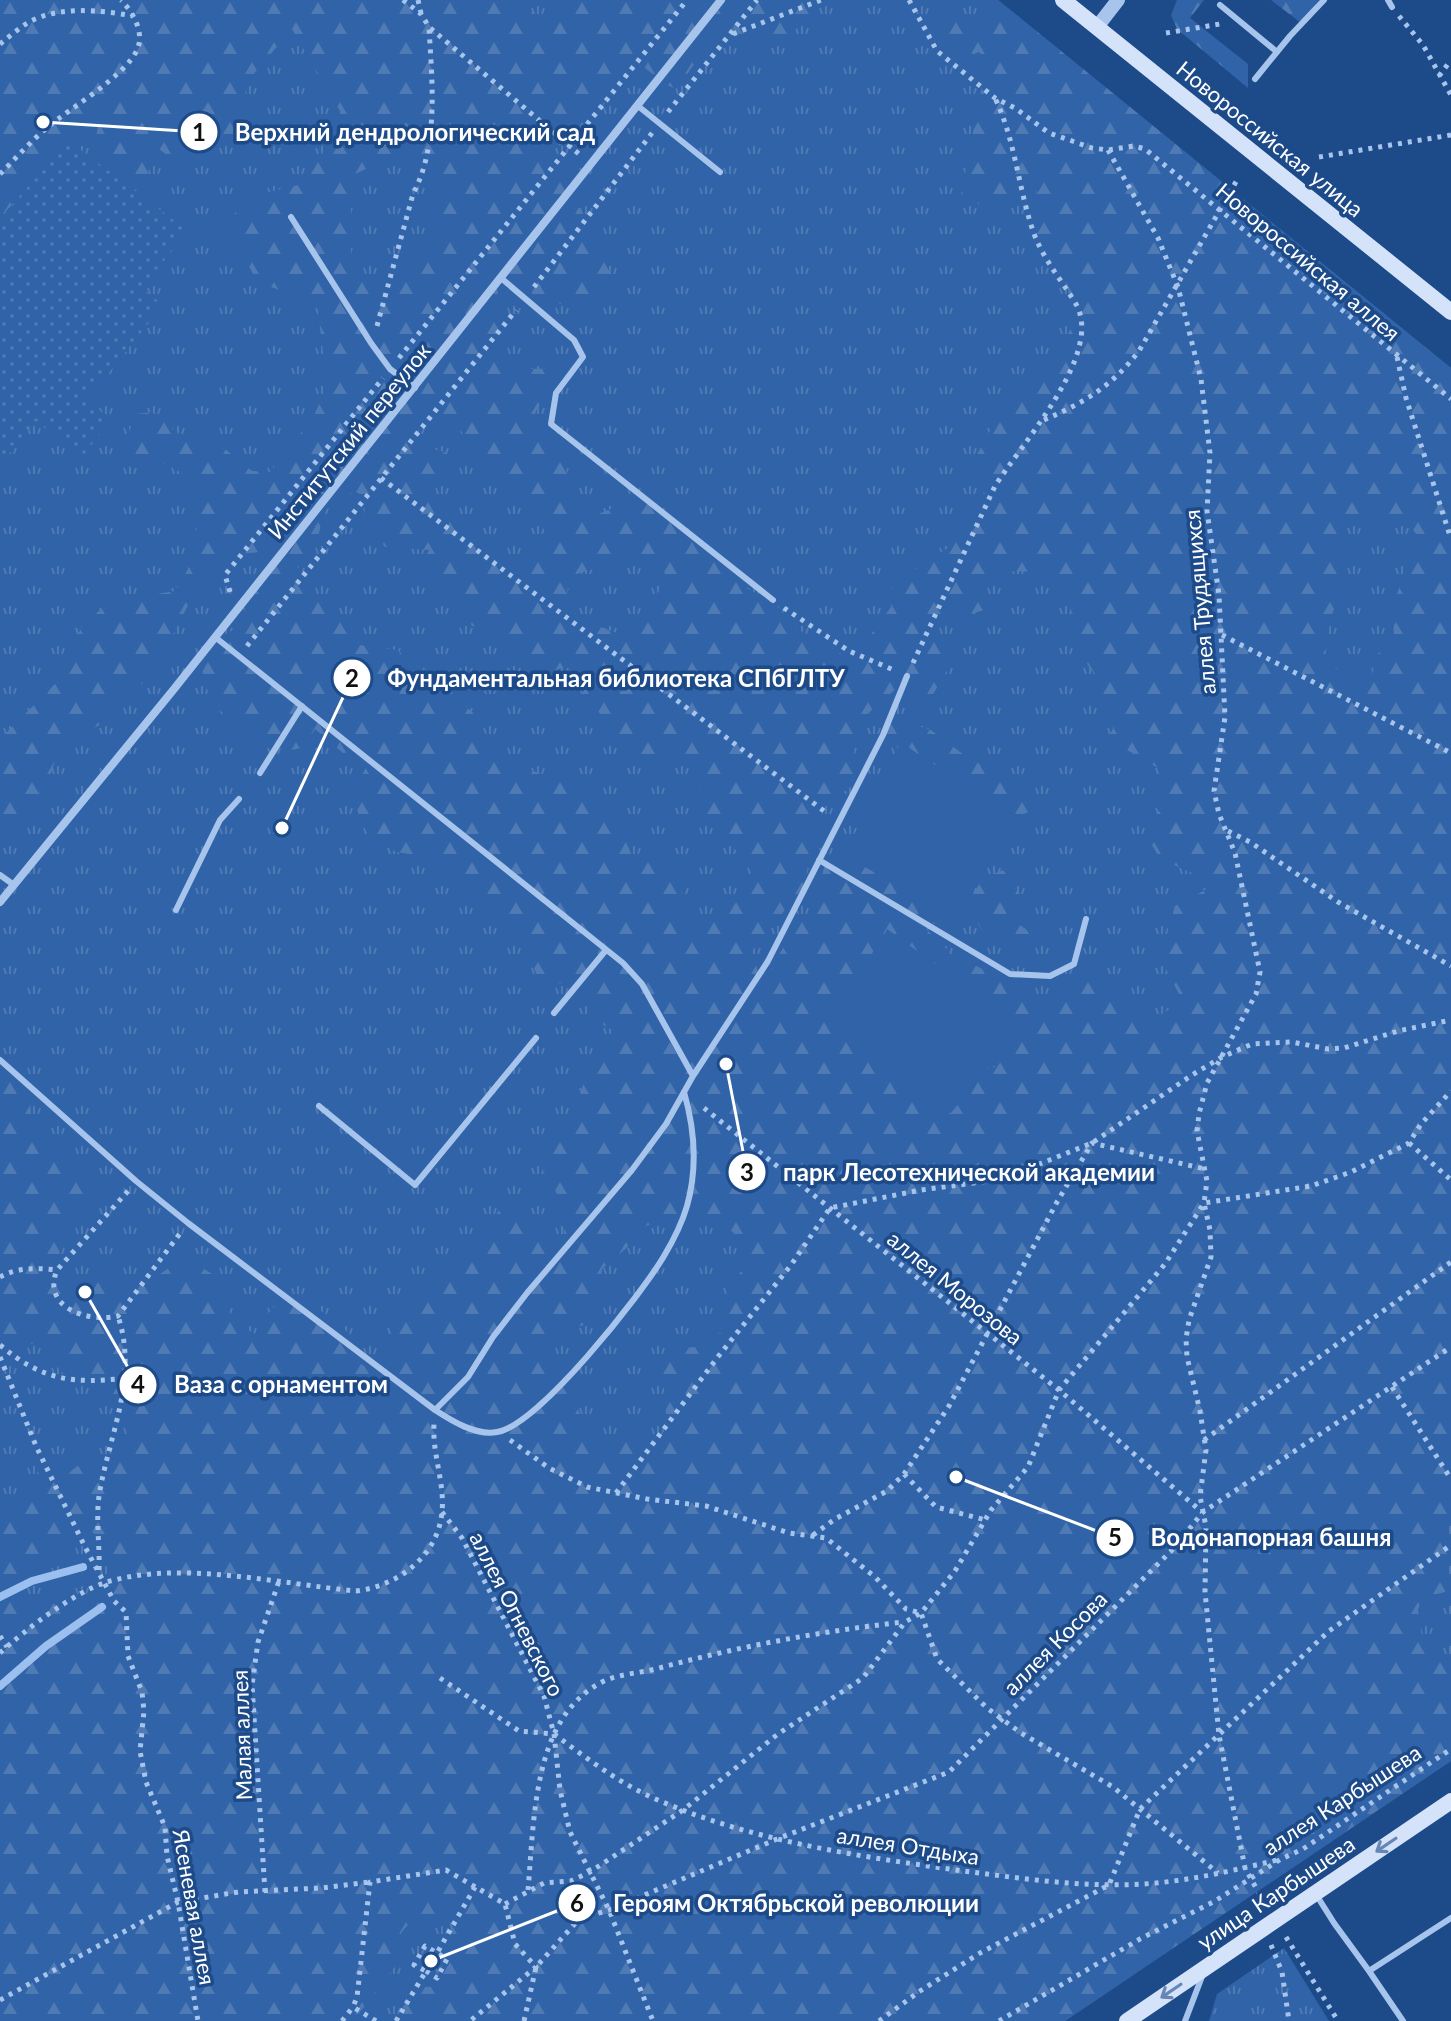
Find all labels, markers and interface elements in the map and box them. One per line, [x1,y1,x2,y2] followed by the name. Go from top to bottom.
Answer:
[1171,55,1369,222] street label: Новороссийская улица
[179,108,611,156] callout: Верхний дендрологический сад
[192,117,206,146] text: 1
[235,117,595,146] text: Верхний дендрологический сад
[1211,177,1406,346] street label: Новороссийская аллея
[261,337,436,544] street label: Институтский переулок
[1178,508,1221,696] street label: аллея Трудящихся
[332,654,861,702] callout: Фундаментальная библиотека СПбГЛТУ
[345,663,359,692] text: 2
[387,663,845,692] text: Фундаментальная библиотека СПбГЛТУ
[727,1148,1171,1196] callout: парк Лесотехнической академии
[740,1157,754,1186] text: 3
[783,1157,1155,1186] text: парк Лесотехнической академии
[882,1225,1028,1350] street label: аллея Морозова
[118,1361,404,1409] callout: Ваза с орнаментом
[131,1369,145,1398] text: 4
[174,1369,388,1398] text: Ваза с орнаментом
[1095,1514,1408,1562] callout: Водонапорная башня
[1108,1522,1122,1551] text: 5
[1151,1522,1391,1551] text: Водонапорная башня
[464,1527,571,1701] street label: аллея Огневского
[997,1585,1112,1700] street label: аллея Косова
[226,1669,257,1801] street label: Малая аллея
[1258,1738,1426,1861] street label: аллея Карбышева
[835,1821,981,1870] street label: аллея Отдыха
[167,1826,221,1987] street label: Ясеневая аллея
[1192,1830,1359,1955] street label: улица Карбышева
[1376,1837,1398,1853] one-way arrow
[557,1879,995,1927] callout: Героям Октябрьской революции
[570,1888,584,1917] text: 6
[613,1888,979,1917] text: Героям Октябрьской революции
[1161,1983,1183,1999] one-way arrow

